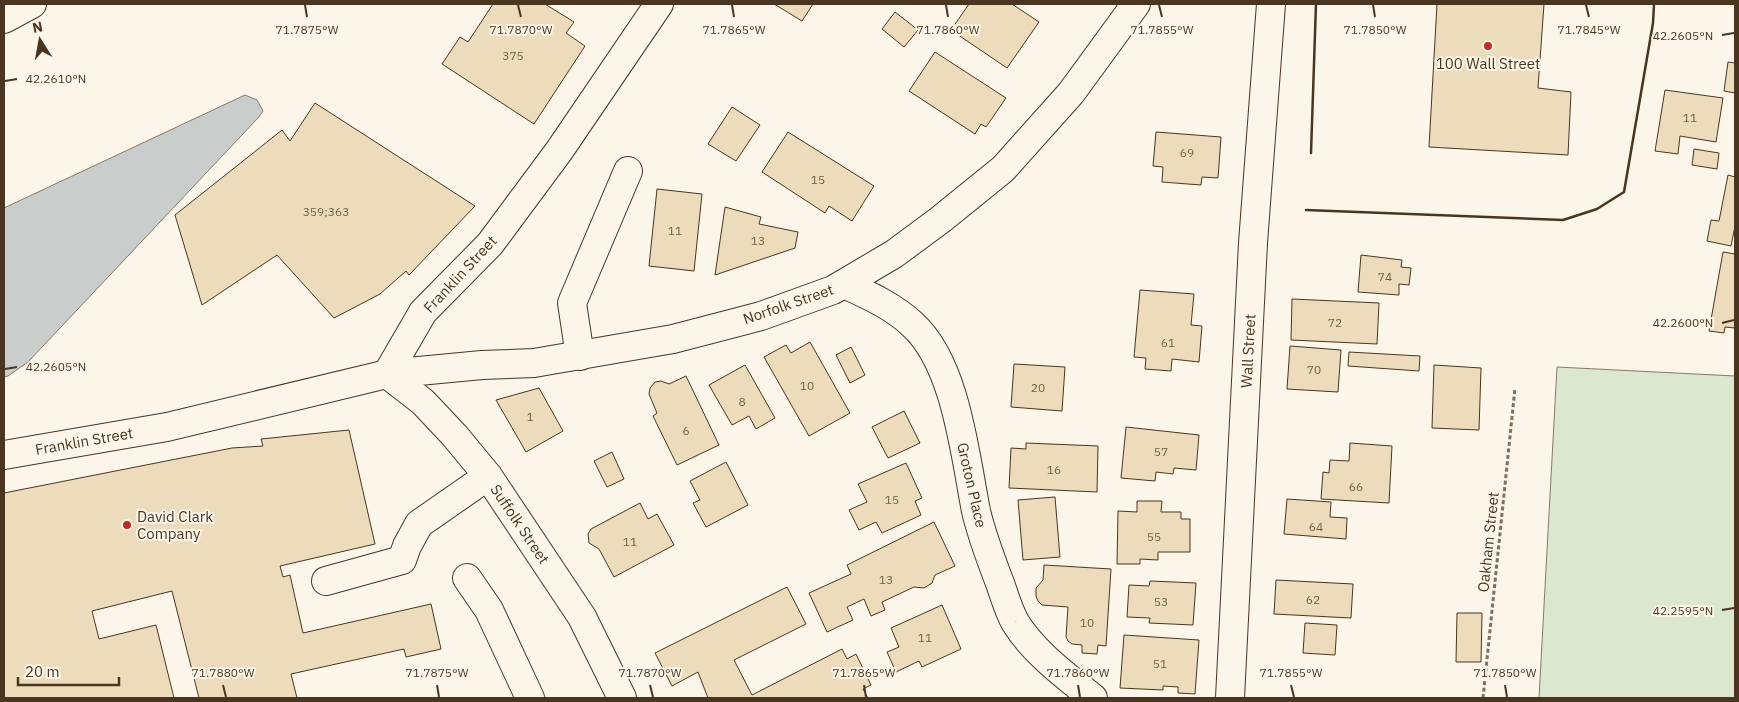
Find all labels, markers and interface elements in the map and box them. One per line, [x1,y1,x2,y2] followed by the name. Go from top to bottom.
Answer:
[15,15,65,65] north arrow
[31,17,44,37] text: N
[276,22,339,37] text: 71.7875°W
[490,22,553,37] text: 71.7870°W
[703,22,766,37] text: 71.7865°W
[917,22,980,37] text: 71.7860°W
[1131,22,1194,37] text: 71.7855°W
[1344,22,1407,37] text: 71.7850°W
[1558,22,1621,37] text: 71.7845°W
[1653,28,1713,43] text: 42.2605°N
[1482,40,1494,52] marker: 100 Wall Street
[502,48,524,63] house number: 375
[1436,54,1540,73] place label: 100 Wall Street
[26,71,86,86] text: 42.2610°N
[1683,110,1697,125] house number: 11
[1180,145,1194,160] house number: 69
[811,172,825,187] house number: 15
[303,204,349,219] house number: 359;363
[668,223,682,238] house number: 11
[419,231,501,317] street label: Franklin Street
[751,233,765,248] house number: 13
[1378,269,1392,284] house number: 74
[740,280,836,328] street label: Norfolk Street
[1237,314,1259,388] street label: Wall Street
[1328,315,1342,330] house number: 72
[1653,315,1713,330] text: 42.2600°N
[1161,335,1175,350] house number: 61
[26,359,86,374] text: 42.2605°N
[1307,362,1321,377] house number: 70
[800,378,814,393] house number: 10
[1031,380,1045,395] house number: 20
[738,394,746,409] house number: 8
[526,409,534,424] house number: 1
[34,423,134,459] street label: Franklin Street
[682,423,690,438] house number: 6
[953,441,991,529] street label: Groton Place
[1154,444,1168,459] house number: 57
[1047,462,1061,477] house number: 16
[1349,479,1363,494] house number: 66
[486,481,554,567] street label: Suffolk Street
[1473,491,1503,593] street label: Oakham Street
[885,492,899,507] house number: 15
[137,507,213,543] place label: David Clark Company
[121,519,133,531] marker: David Clark Company
[1309,519,1323,534] house number: 64
[1147,529,1161,544] house number: 55
[623,534,637,549] house number: 11
[879,572,893,587] house number: 13
[1306,592,1320,607] house number: 62
[1154,594,1168,609] house number: 53
[1653,603,1713,618] text: 42.2595°N
[1080,615,1094,630] house number: 10
[918,630,932,645] house number: 11
[18,654,119,686] scale bar
[1153,656,1167,671] house number: 51
[25,662,60,681] text: 20 m
[192,665,255,680] text: 71.7880°W
[406,665,469,680] text: 71.7875°W
[619,665,682,680] text: 71.7870°W
[833,665,896,680] text: 71.7865°W
[1047,665,1110,680] text: 71.7860°W
[1260,665,1323,680] text: 71.7855°W
[1474,665,1537,680] text: 71.7850°W

